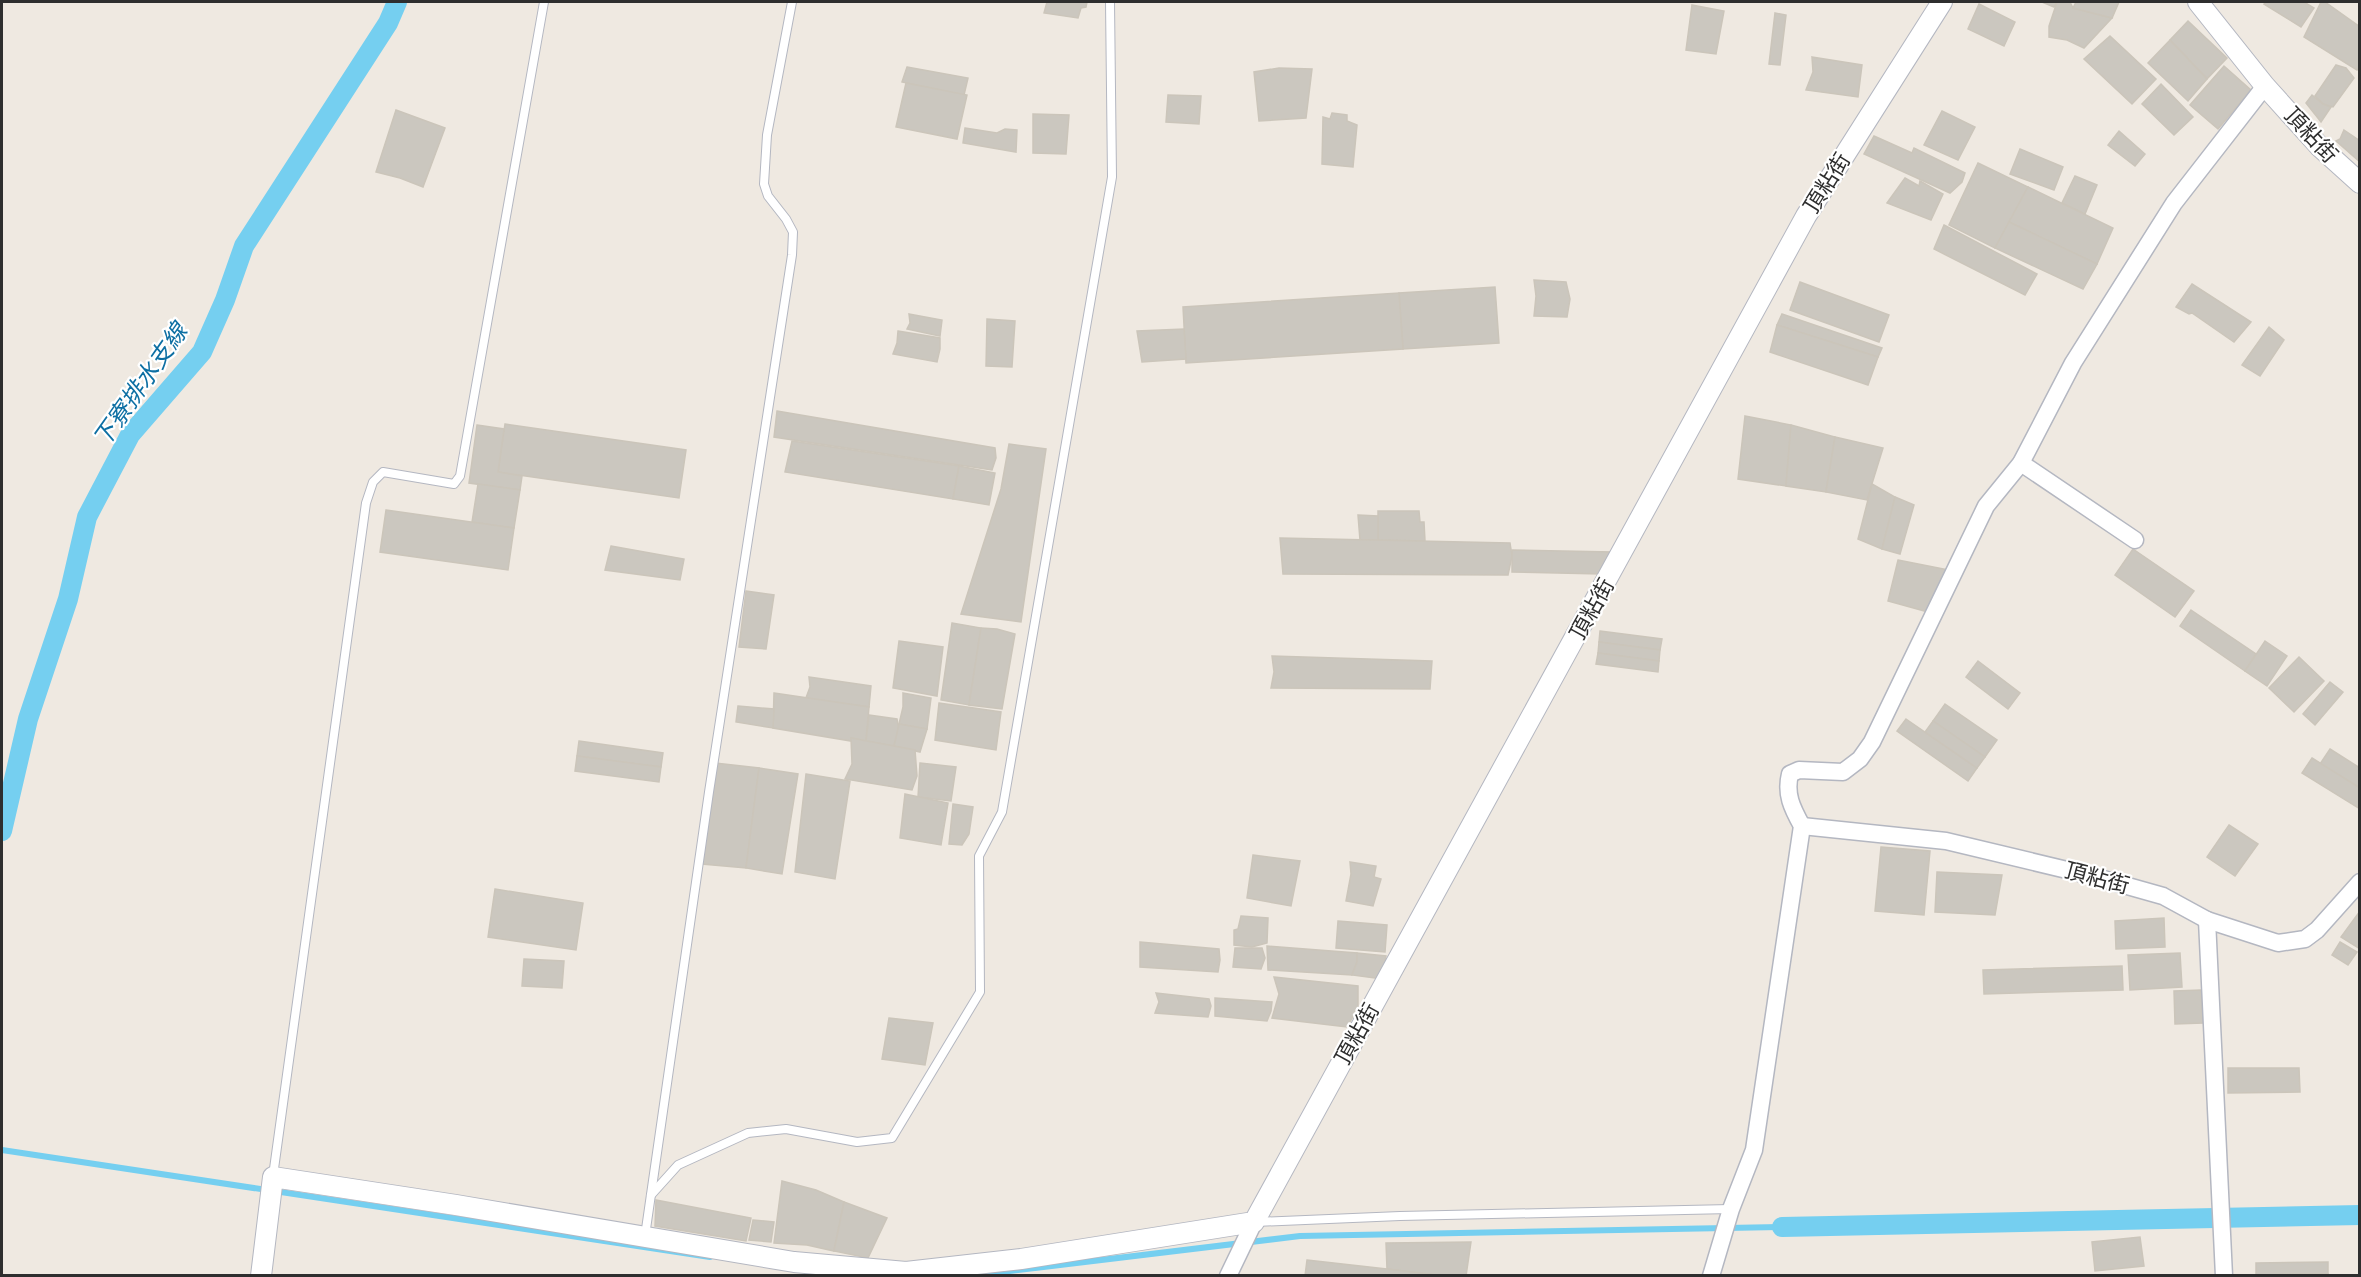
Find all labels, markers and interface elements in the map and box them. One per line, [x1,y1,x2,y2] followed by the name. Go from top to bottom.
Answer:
[2279,102,2343,168] street label: 頂粘街
[1798,148,1856,218] street label: 頂粘街
[87,315,195,452] water label: 下寮排水支線
[1564,574,1620,644] street label: 頂粘街
[2062,856,2132,900] street label: 頂粘街
[1329,999,1385,1069] street label: 頂粘街

